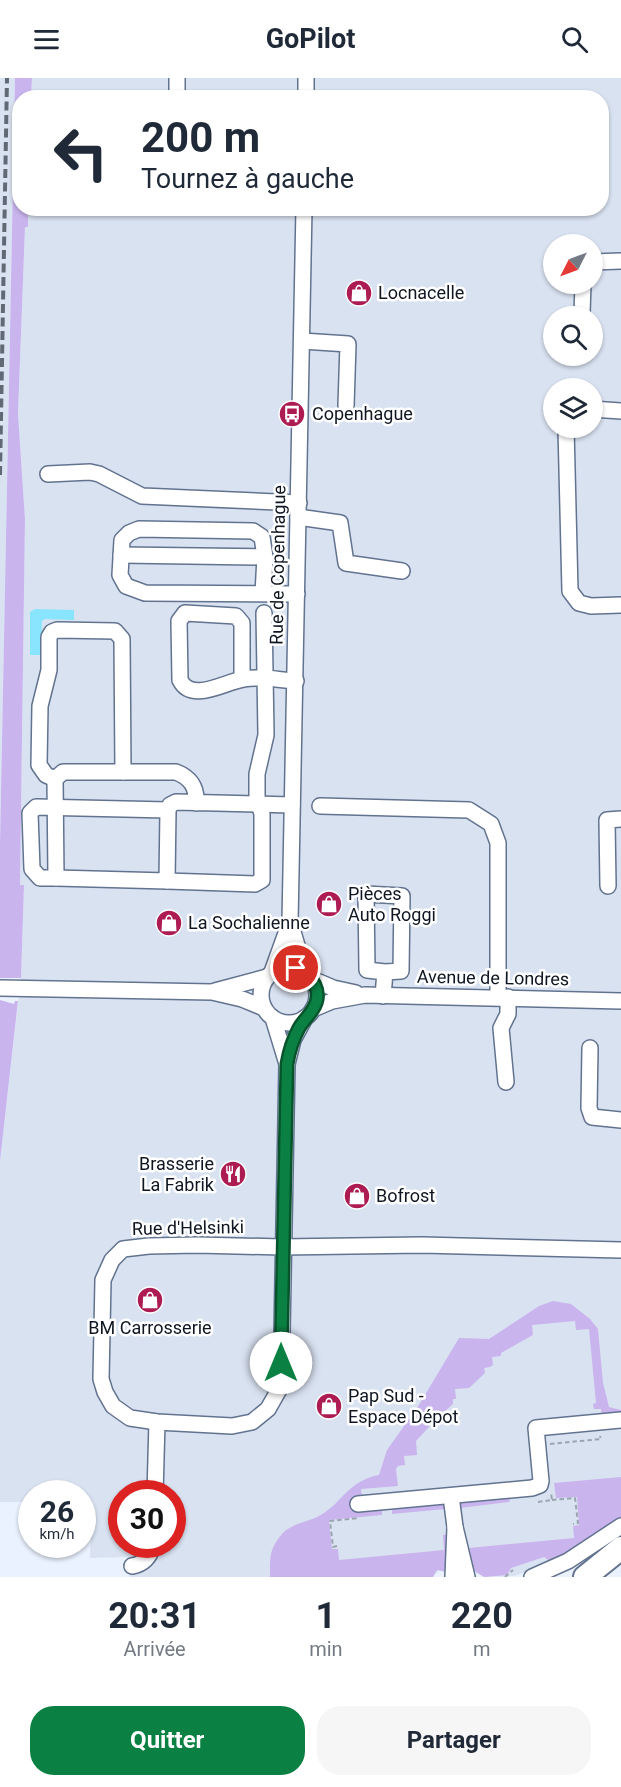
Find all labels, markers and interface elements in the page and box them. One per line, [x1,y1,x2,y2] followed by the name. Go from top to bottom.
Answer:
[30,23,63,56] icon: menu
[266,23,355,55] text: GoPilot
[558,23,591,56] icon: search
[141,113,260,162] text: 200 m
[42,114,120,192] icon: left
[141,163,354,195] text: Tournez à gauche
[543,234,603,294] north arrow
[543,234,603,438] map controls
[344,278,374,308] shop icon: Locnacelle
[378,282,464,303] place label: Locnacelle
[543,306,603,366] button: search
[543,378,603,438] button: layers
[277,399,307,429] bus stop icon: Copenhague
[312,403,413,424] place label: Copenhague
[266,485,289,645] street label: Rue de Copenhague
[348,883,436,925] place label: Pièces Auto Roggi
[314,889,344,919] shop icon: Pièces Auto Roggi
[154,908,184,938] shop icon: La Sochalienne
[188,912,310,933] place label: La Sochalienne
[270,942,321,993] pin
[279,951,312,984] icon: arrive
[417,966,569,989] street label: Avenue de Londres
[139,1153,215,1195] place label: Brasserie La Fabrik
[218,1159,248,1189] restaurant icon: Brasserie La Fabrik
[342,1181,372,1211] shop icon: Bofrost
[376,1185,435,1206] place label: Bofrost
[132,1216,244,1239] street label: Rue d'Helsinki
[135,1285,165,1315] shop icon: BM Carrosserie
[88,1317,212,1338] place label: BM Carrosserie
[249,1331,313,1395] position arrow
[348,1385,459,1427] place label: Pap Sud - Espace Dépot
[314,1391,344,1421] shop icon: Pap Sud - Espace Dépot
[108,1480,186,1558] speed limit sign: 30
[40,1494,74,1529] text: 26
[39,1525,75,1543] text: km/h
[108,1595,201,1637] text: 20:31
[316,1595,336,1637] text: 1
[451,1595,513,1637] text: 220
[123,1637,186,1661] text: Arrivée
[309,1637,343,1661] text: min
[473,1637,491,1661] text: m
[30,1706,305,1775] button: Quitter
[317,1706,591,1775] button: Partager

